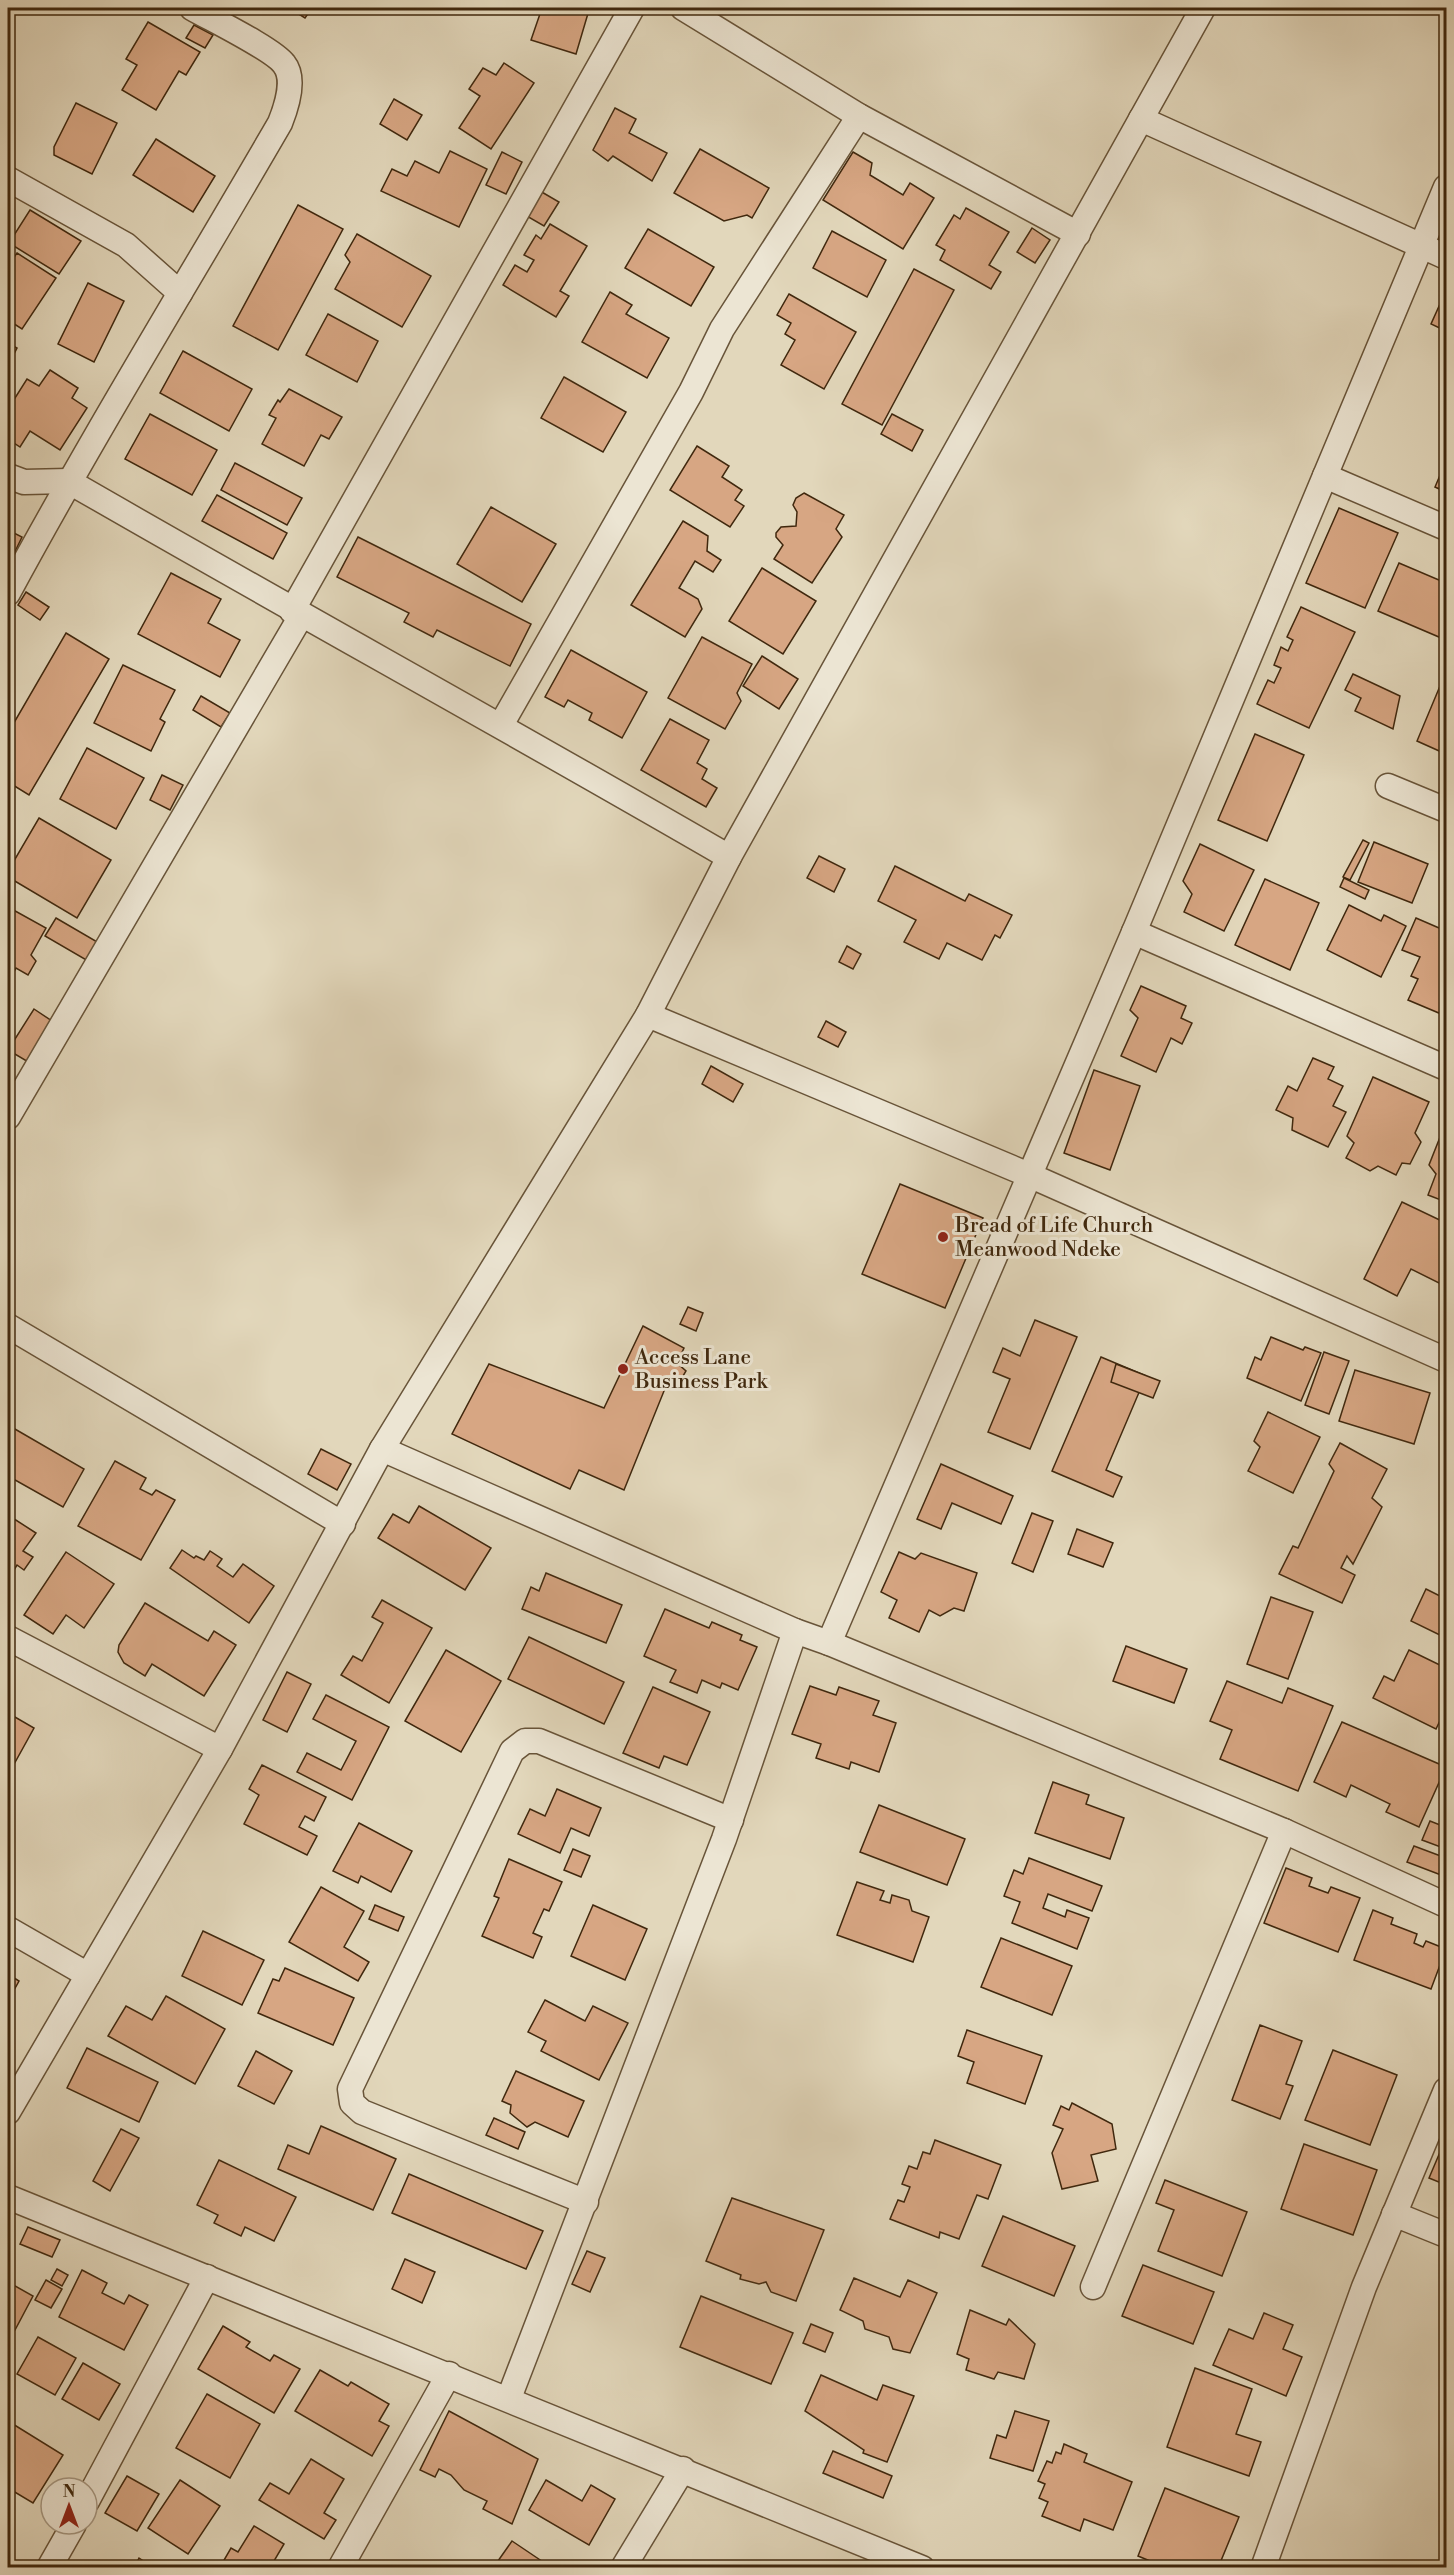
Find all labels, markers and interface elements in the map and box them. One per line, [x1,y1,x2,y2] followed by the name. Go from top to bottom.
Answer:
[954,1213,1154,1263] place label: Bread of Life Church Meanwood Ndeke
[936,1230,950,1244] marker: Bread of Life Church Meanwood Ndeke
[634,1345,768,1395] place label: Access Lane Business Park
[616,1362,630,1376] marker: Access Lane Business Park
[39,2476,99,2536] north arrow
[63,2482,76,2502] text: N

